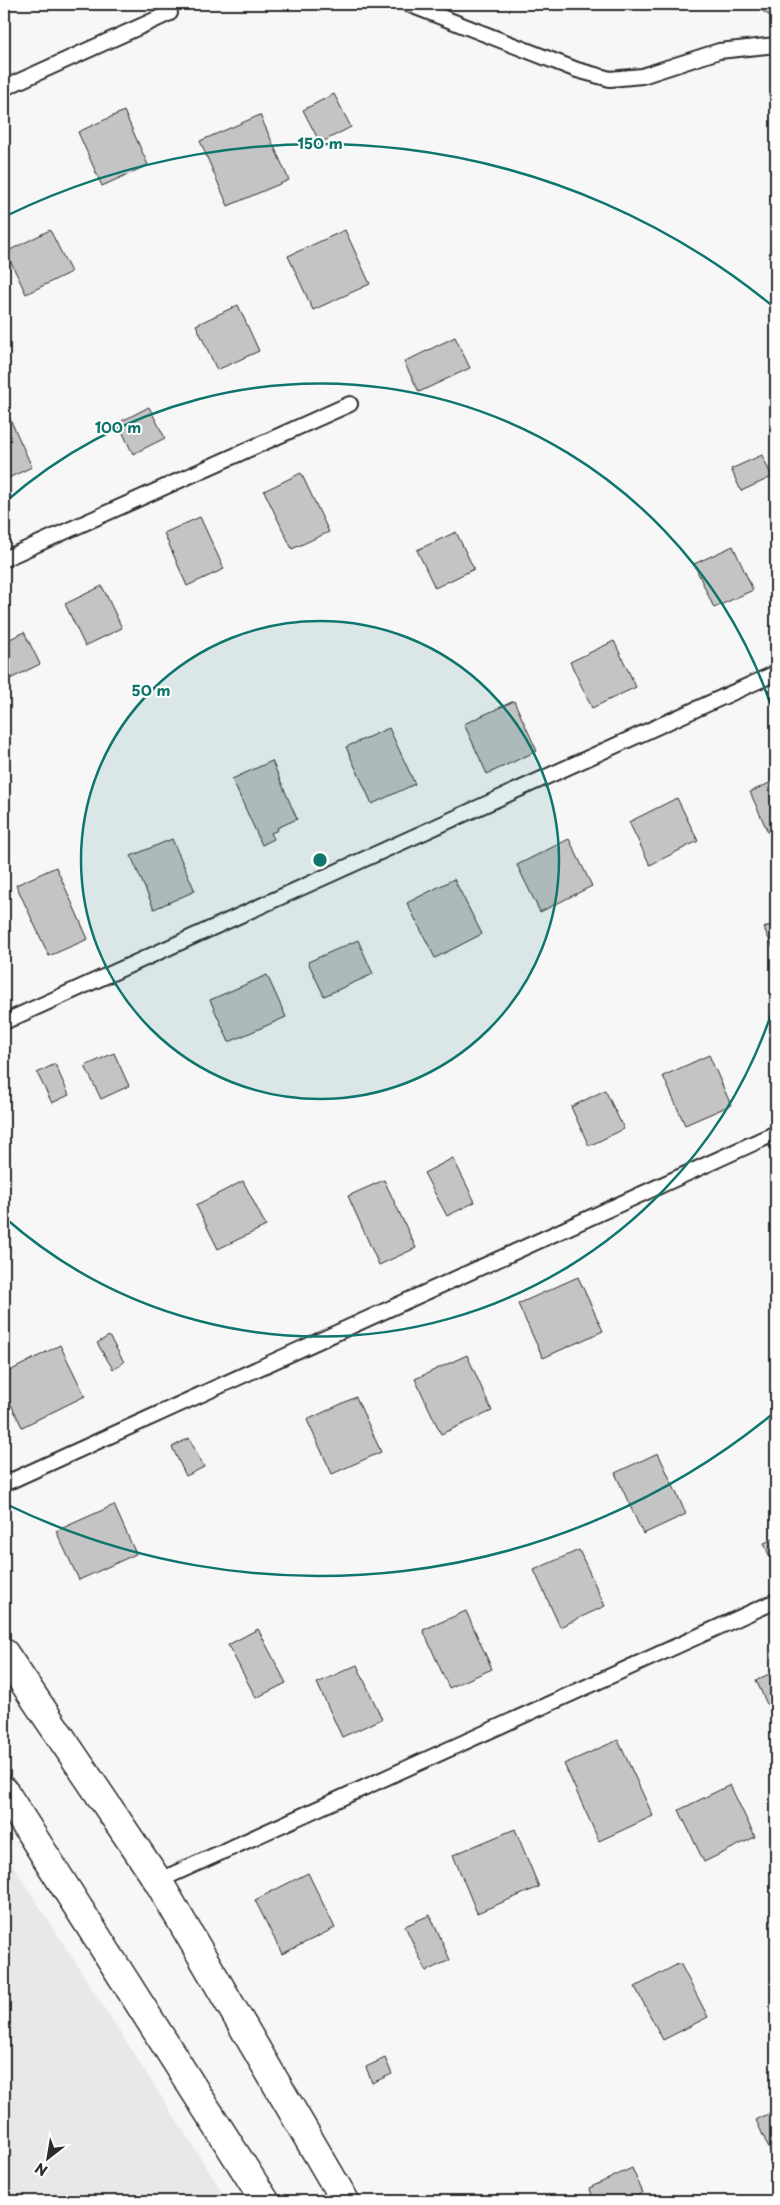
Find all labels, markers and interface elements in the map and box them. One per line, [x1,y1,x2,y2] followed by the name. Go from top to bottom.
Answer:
[297,131,343,154] text: 150 m
[95,415,141,438] text: 100 m
[132,678,170,701] text: 50 m
[311,851,329,869] centre of rings
[22,2132,72,2182] north arrow
[31,2158,51,2181] text: N

